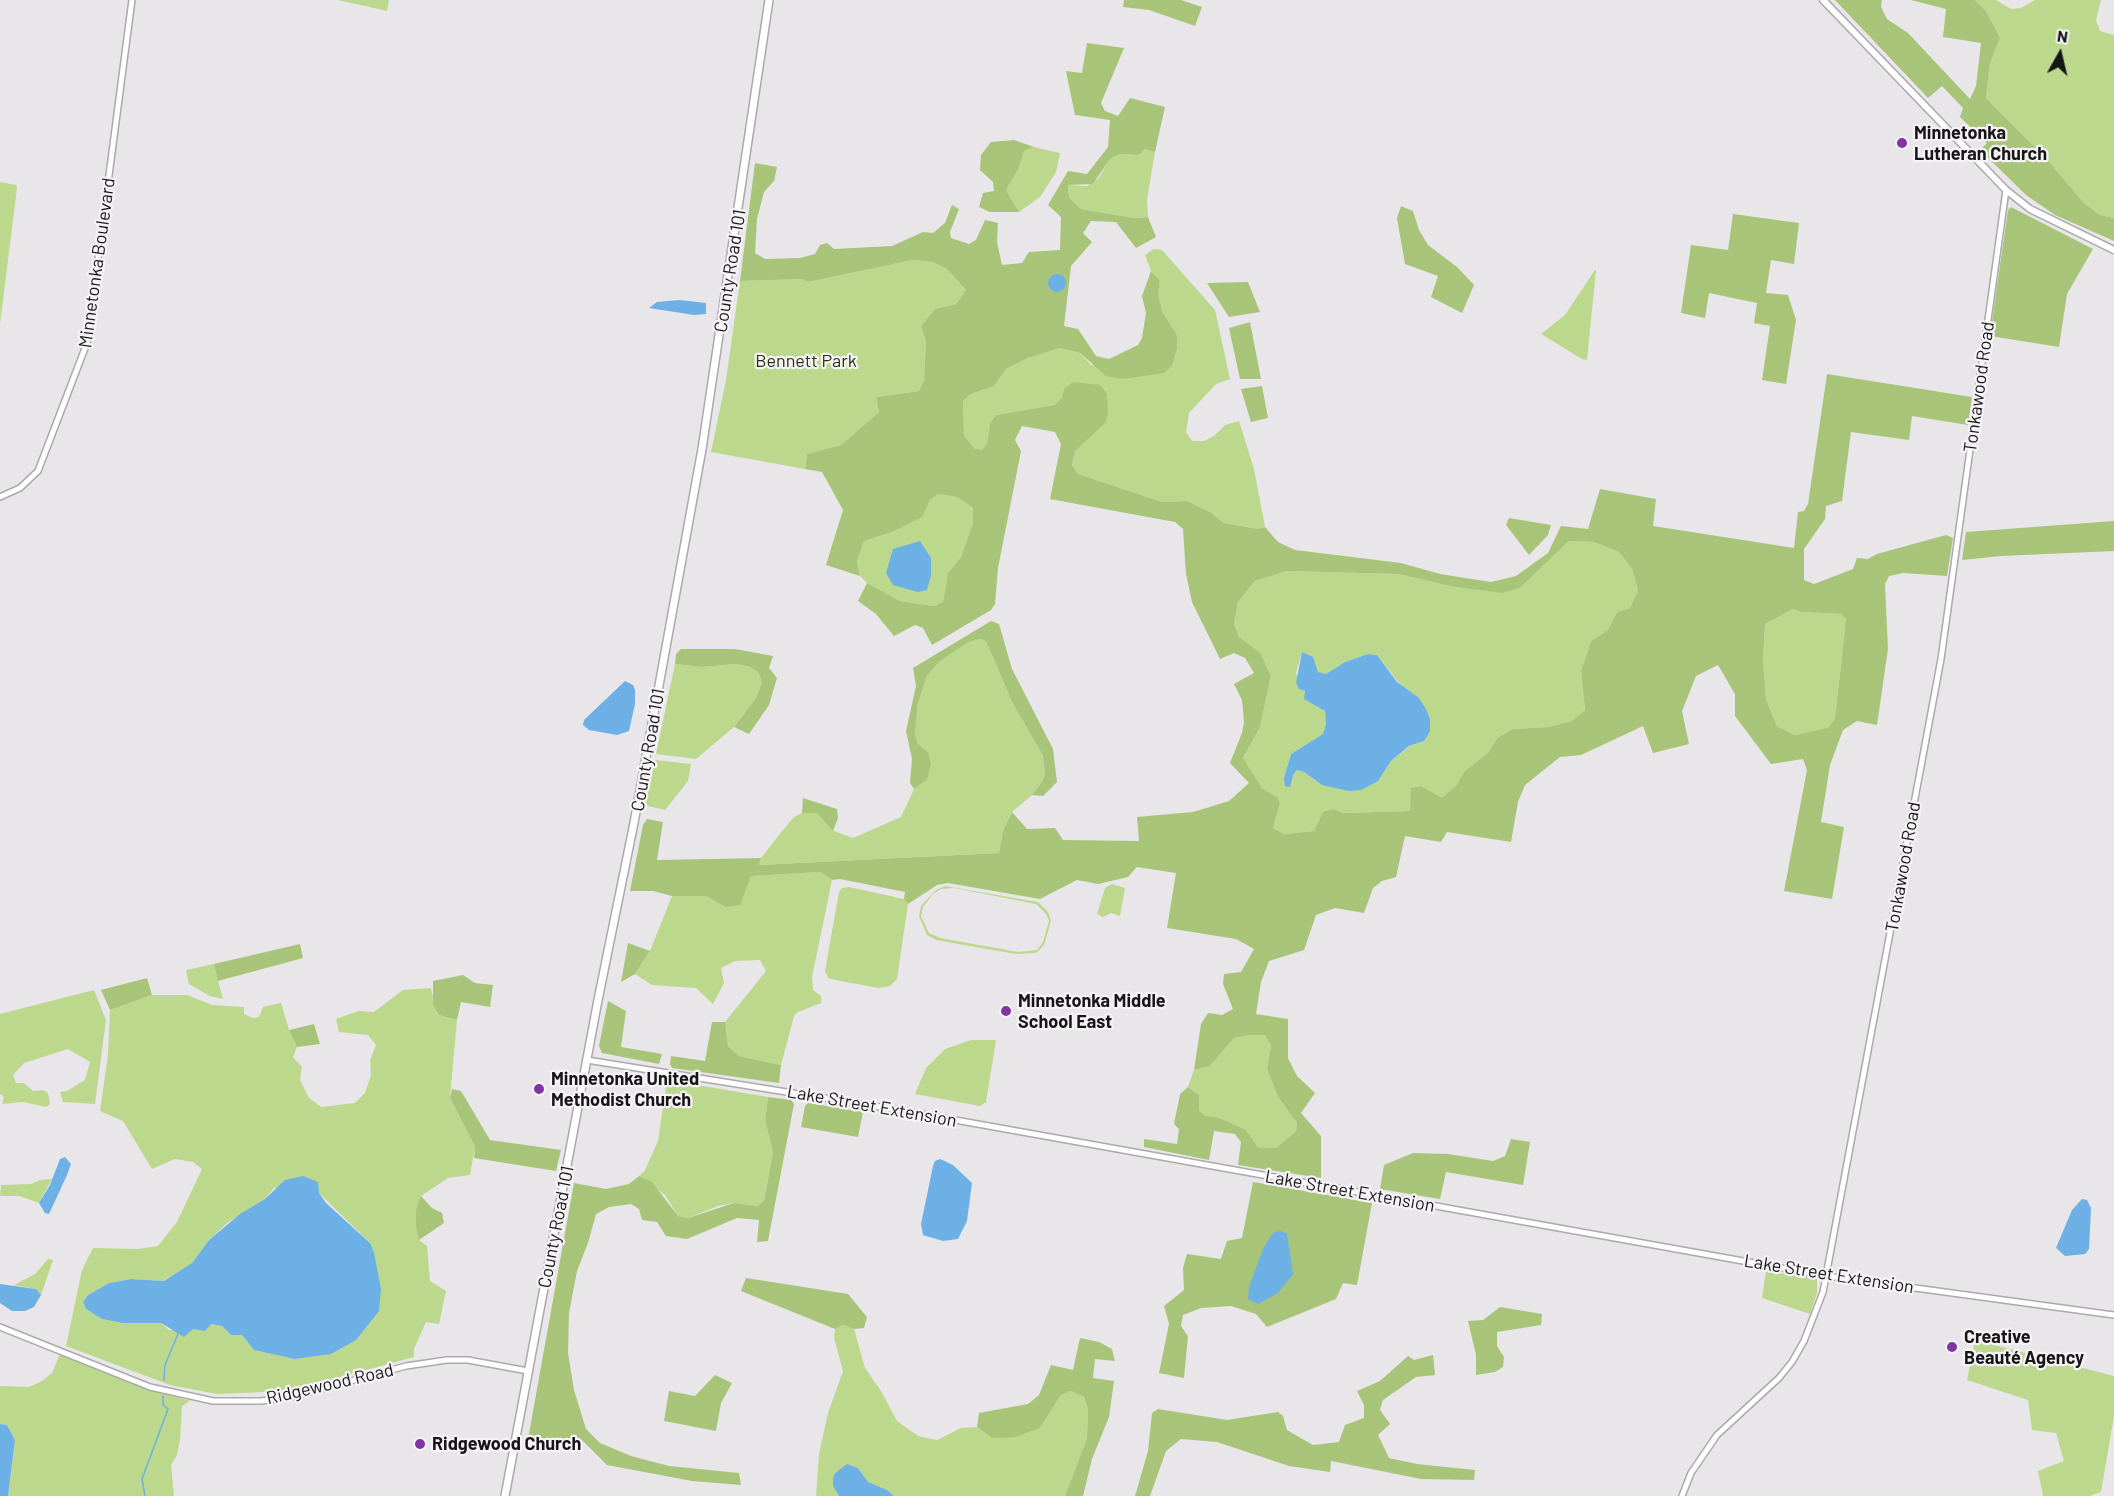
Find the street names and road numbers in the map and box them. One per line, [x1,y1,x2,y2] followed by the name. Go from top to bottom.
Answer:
[74,176,120,350] street label: Minnetonka Boulevard
[710,208,750,334] street label: County Road 101
[1959,320,1999,454] street label: Tonkawood Road
[627,687,669,813] street label: County Road 101
[1881,800,1925,934] street label: Tonkawood Road
[786,1080,958,1132] street label: Lake Street Extension
[534,1164,578,1290] street label: County Road 101
[1264,1165,1436,1217] street label: Lake Street Extension
[1742,1250,1916,1298] street label: Lake Street Extension
[264,1359,396,1409] street label: Ridgewood Road

